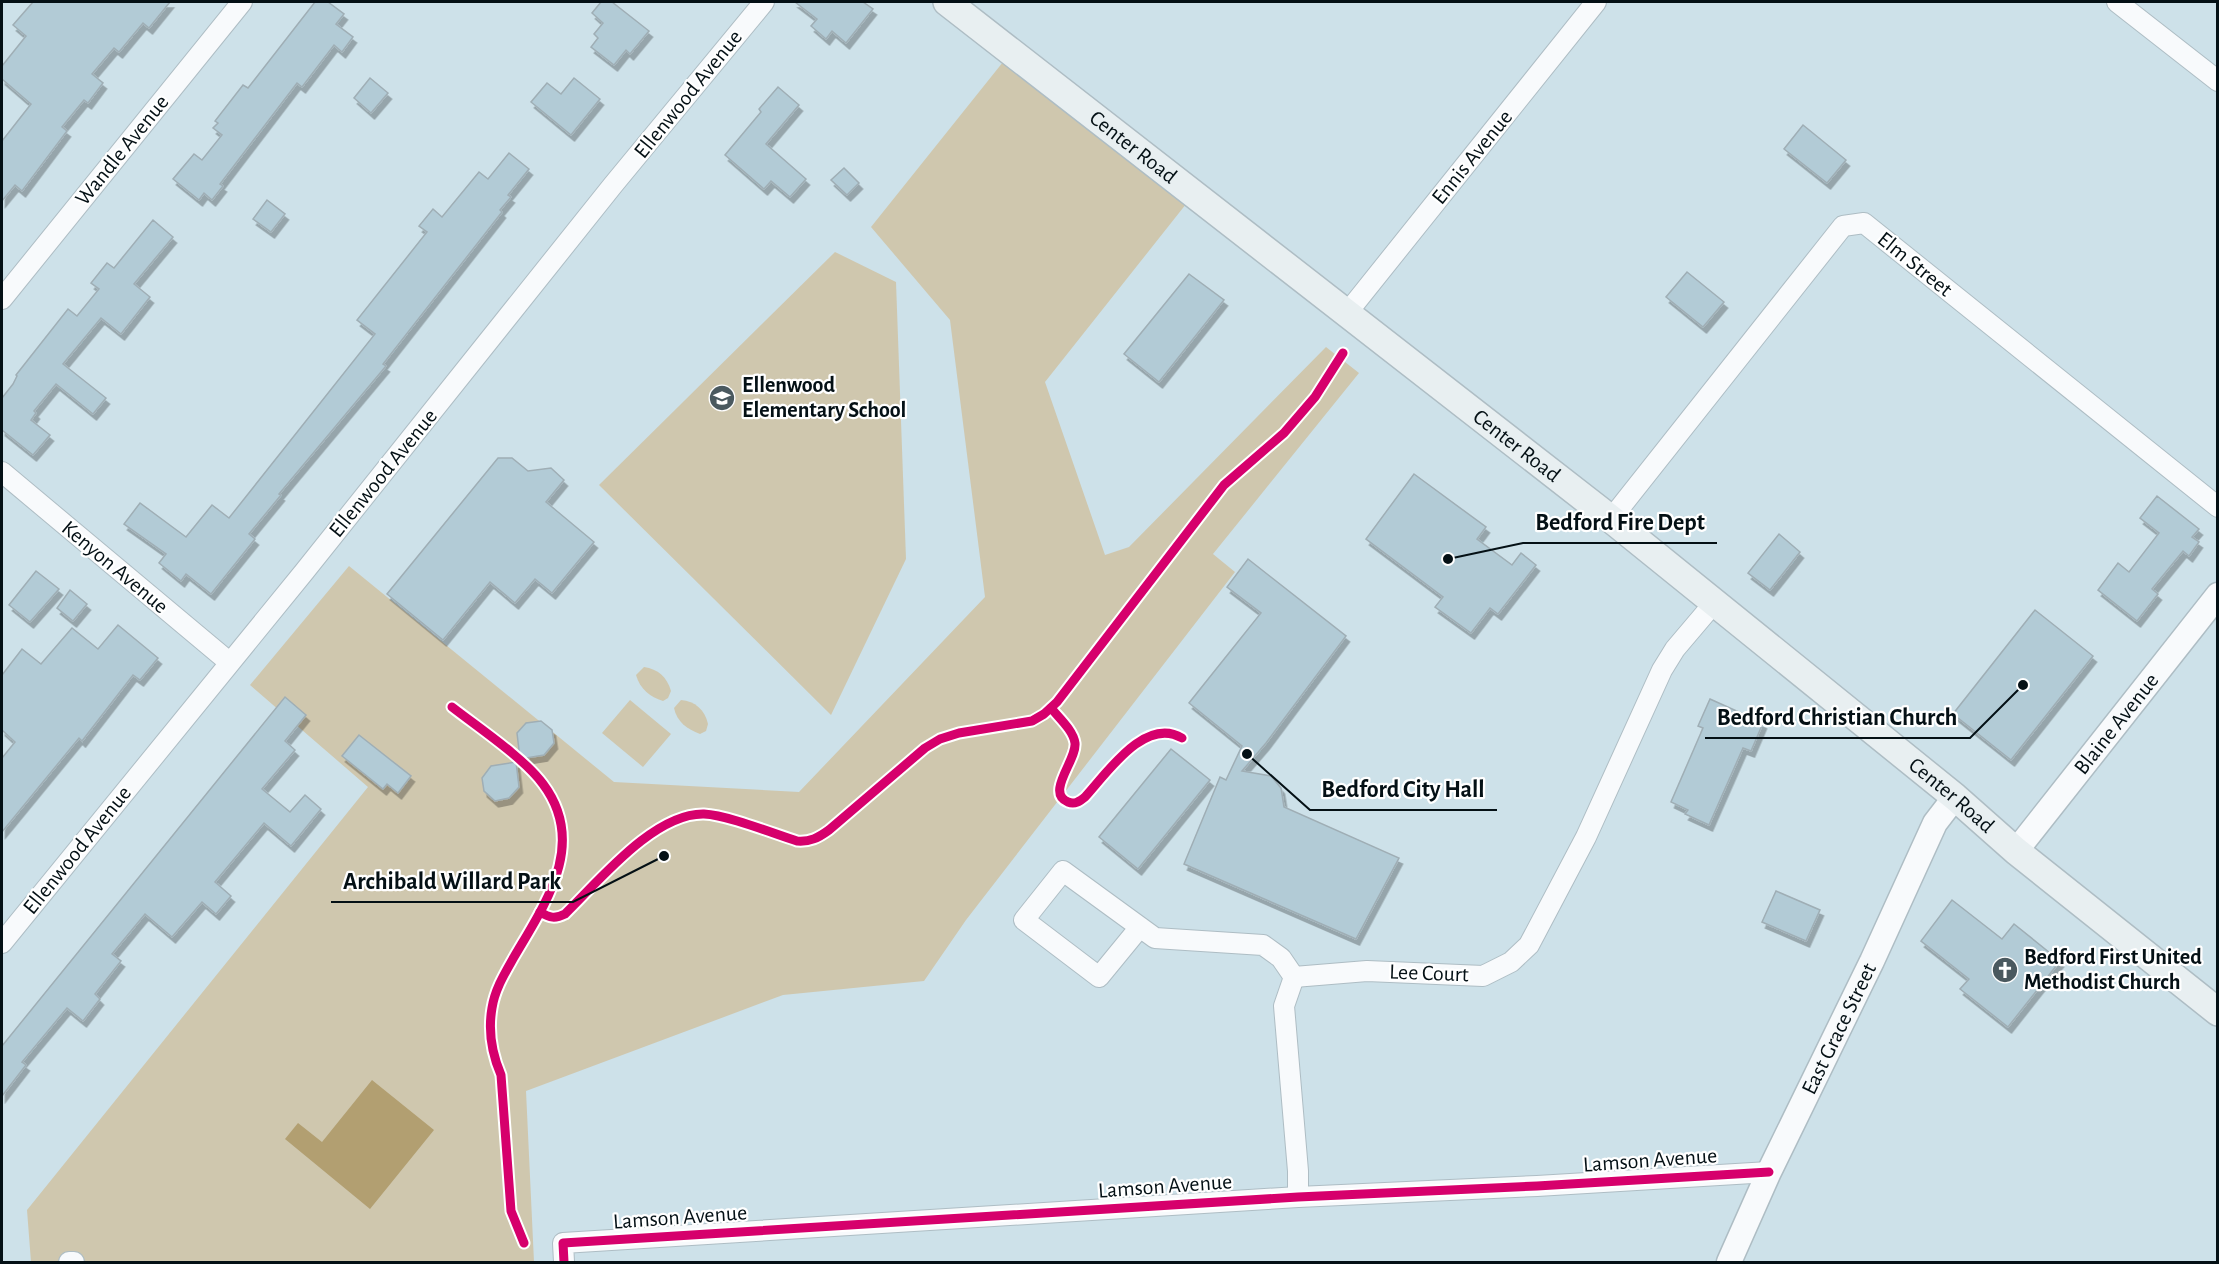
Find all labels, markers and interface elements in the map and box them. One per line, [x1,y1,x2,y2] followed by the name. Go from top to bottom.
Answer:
[630,26,746,162] street label: Ellenwood Avenue
[71,91,173,209] street label: Wandle Avenue
[1085,106,1181,188] street label: Center Road
[1428,106,1516,208] street label: Ennis Avenue
[1873,227,1957,301] street label: Elm Street
[742,374,906,422] place label: Ellenwood Elementary School
[707,383,737,413] school or university icon: Ellenwood Elementary School
[325,405,441,541] street label: Ellenwood Avenue
[1469,405,1564,486] street label: Center Road
[1523,501,1717,543] callout: Bedford Fire Dept
[1535,511,1705,535] text: Bedford Fire Dept
[58,516,172,618] street label: Kenyon Avenue
[2070,669,2163,779] street label: Blaine Avenue
[1705,696,1970,738] callout: Bedford Christian Church
[1717,706,1957,730] text: Bedford Christian Church
[1905,753,1998,837] street label: Center Road
[1310,768,1497,810] callout: Bedford City Hall
[1321,778,1485,802] text: Bedford City Hall
[19,782,135,918] street label: Ellenwood Avenue
[331,860,573,902] callout: Archibald Willard Park
[343,870,561,894] text: Archibald Willard Park
[2024,946,2202,993] place label: Bedford First United Methodist Church
[1990,955,2020,985] church icon: Bedford First United Methodist Church
[1798,960,1880,1098] street label: East Grace Street
[1389,961,1469,985] street label: Lee Court
[1582,1144,1718,1176] street label: Lamson Avenue
[1097,1170,1233,1202] street label: Lamson Avenue
[612,1201,748,1233] street label: Lamson Avenue

